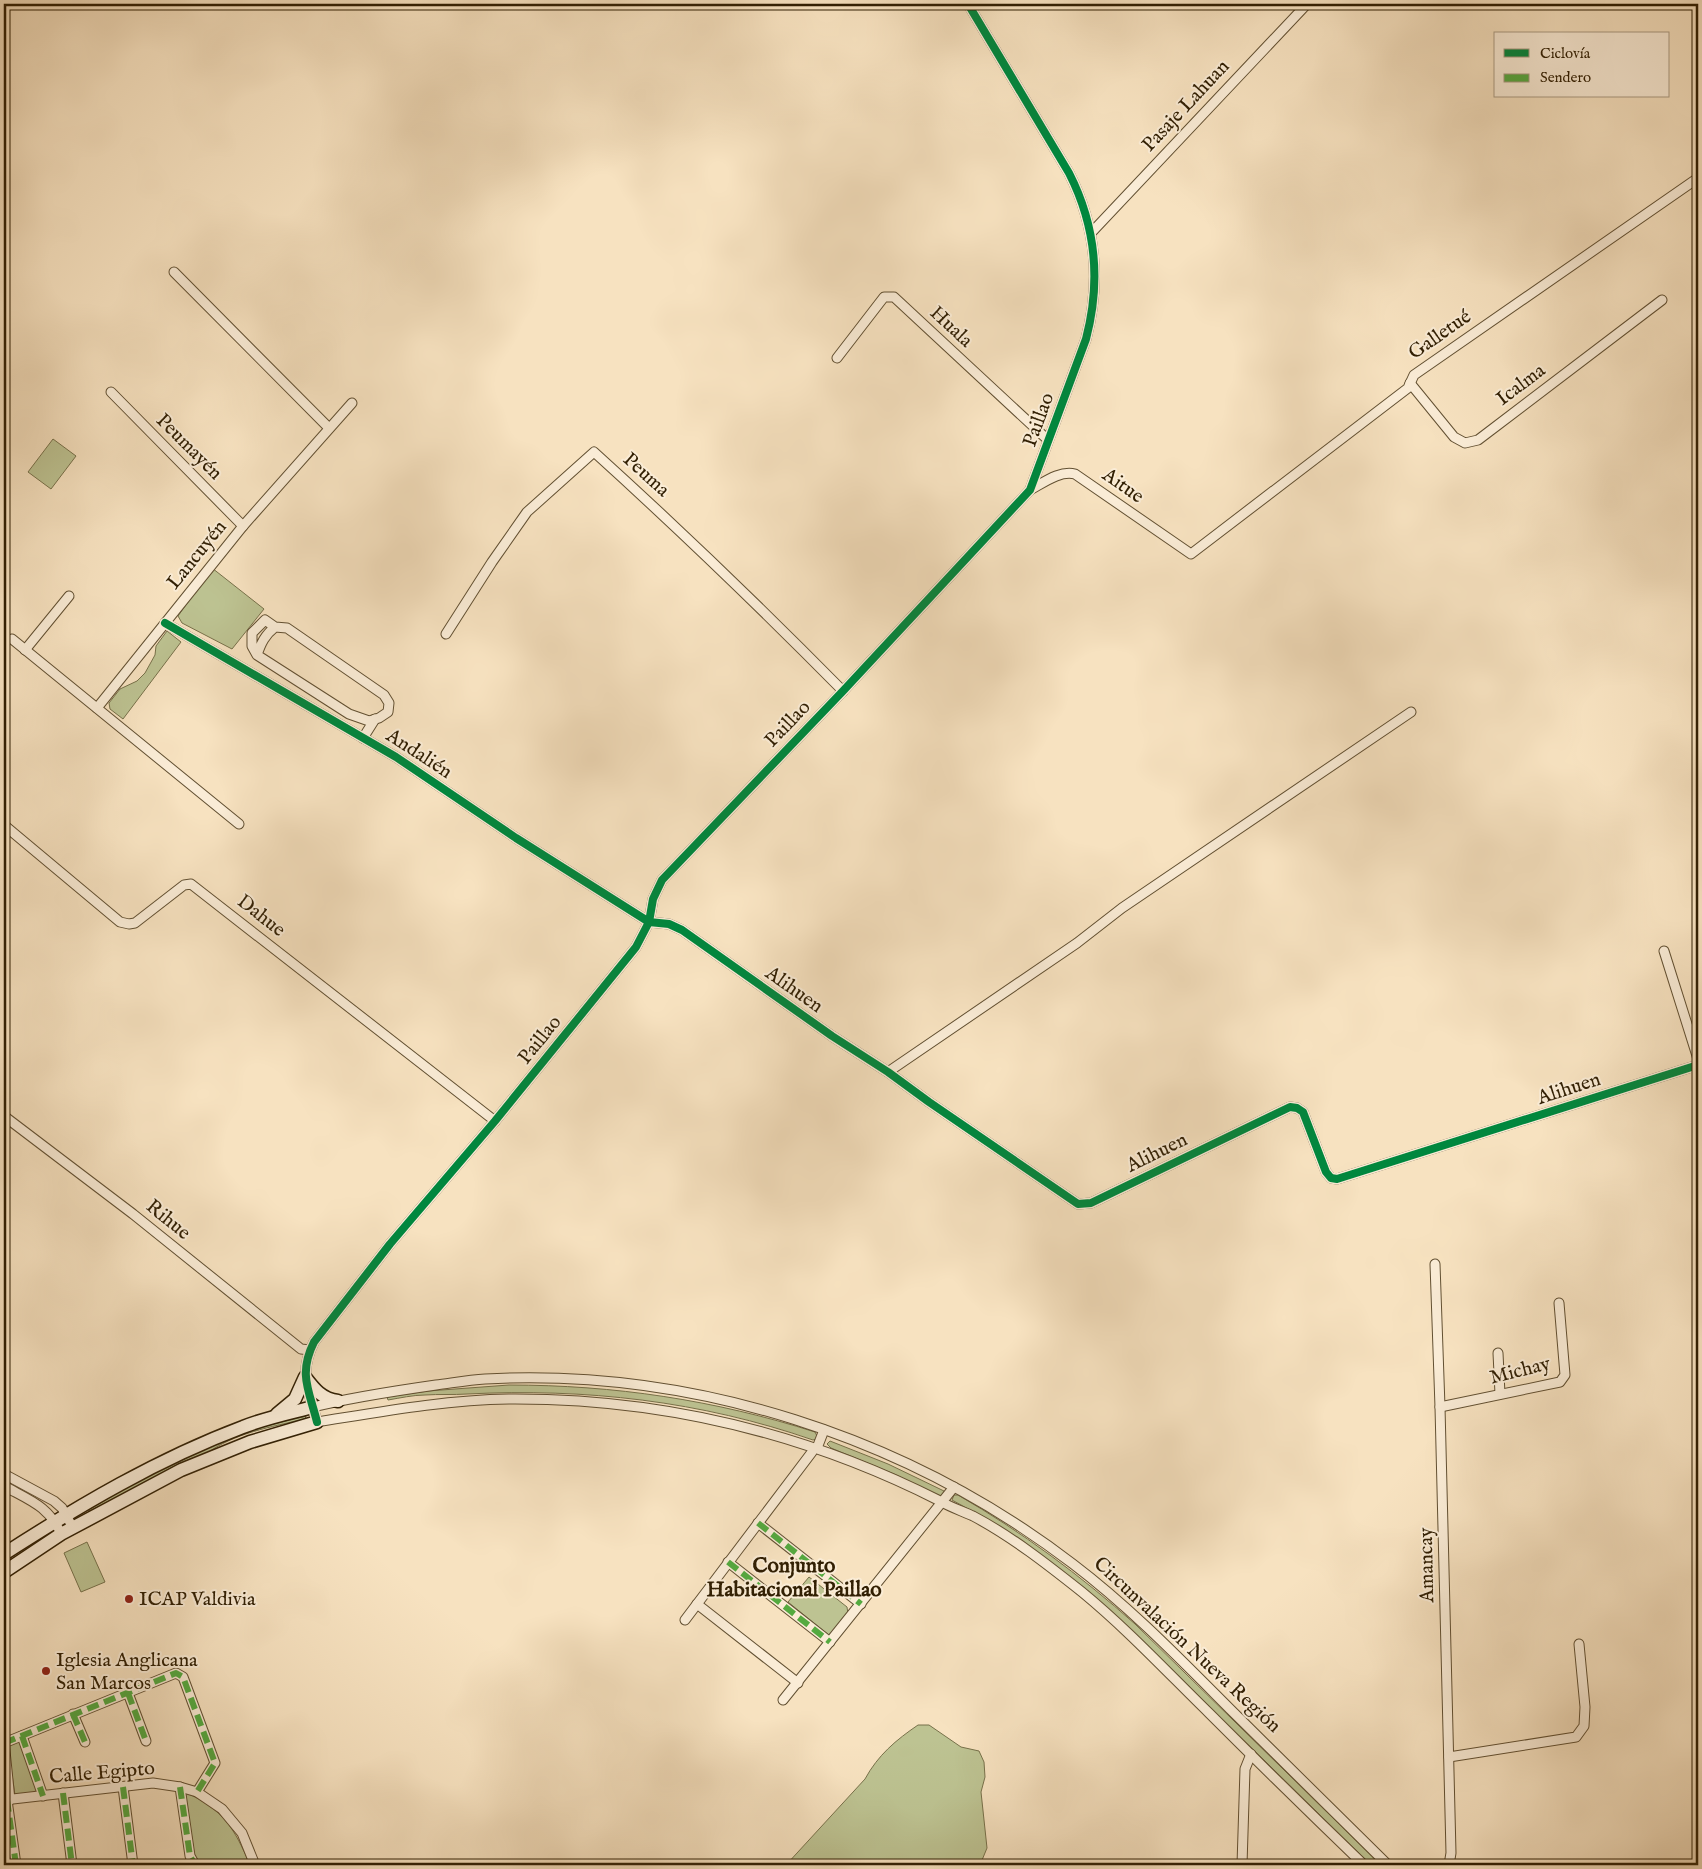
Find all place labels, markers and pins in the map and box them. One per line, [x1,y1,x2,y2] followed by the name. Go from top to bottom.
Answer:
[139,1587,256,1612] place label: ICAP Valdivia
[123,1593,135,1605] marker: ICAP Valdivia
[56,1648,198,1696] place label: Iglesia Anglicana San Marcos
[40,1665,52,1677] marker: Iglesia Anglicana San Marcos

